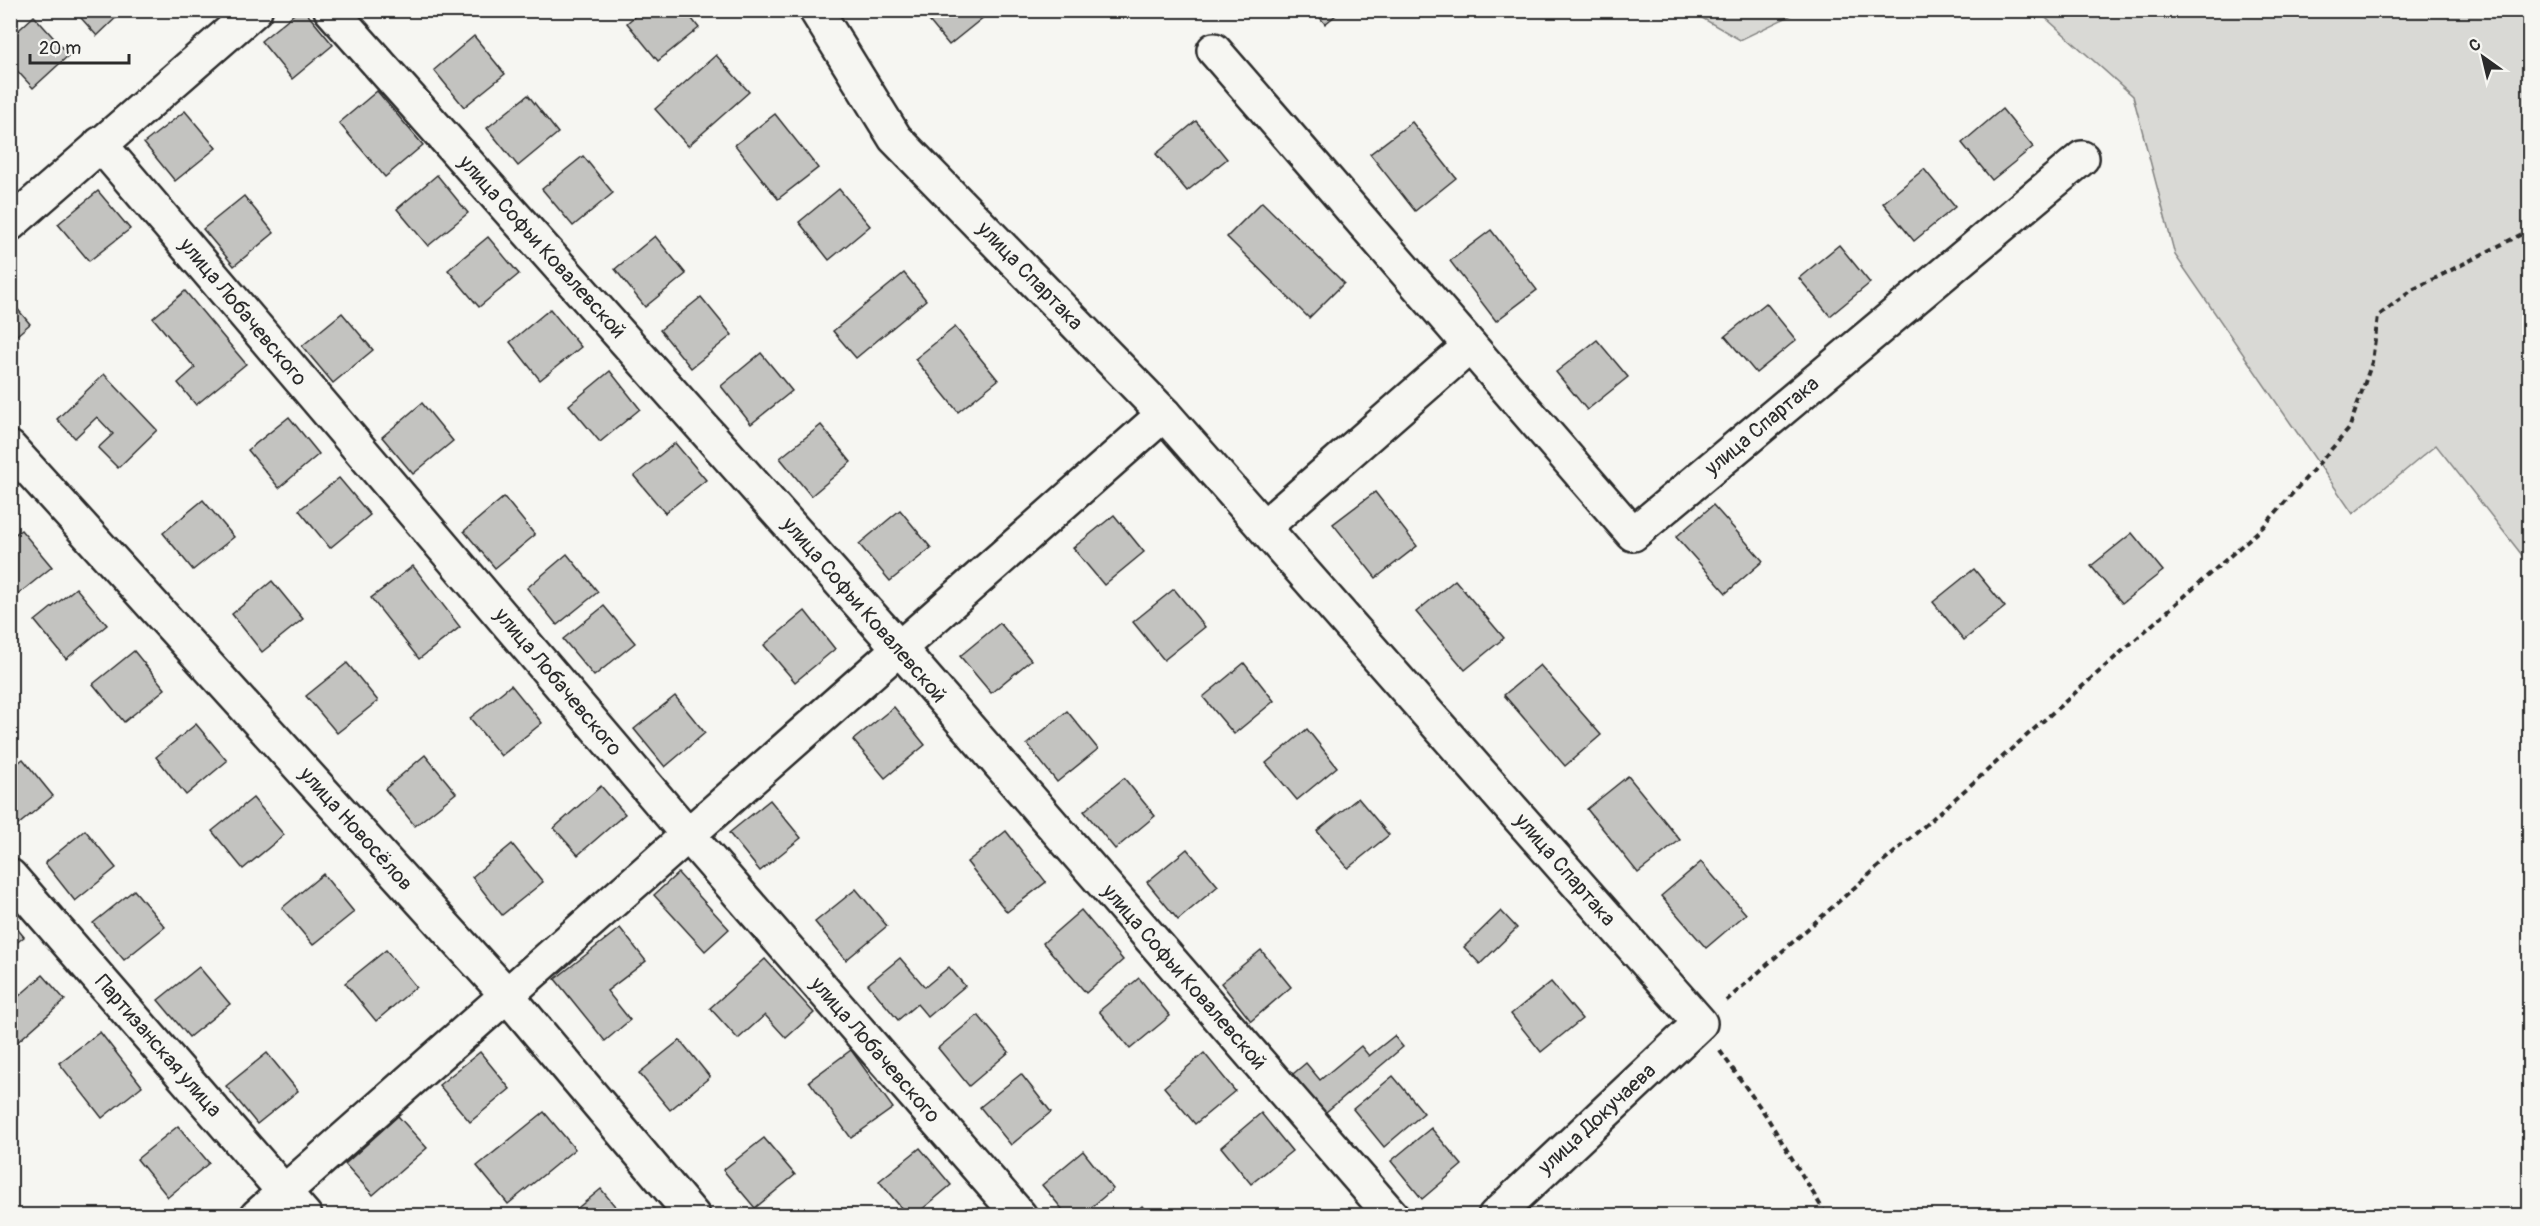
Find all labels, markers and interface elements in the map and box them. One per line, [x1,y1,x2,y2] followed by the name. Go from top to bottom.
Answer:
[30,27,129,65] scale bar
[2453,27,2513,87] north arrow
[2465,34,2485,56] text: С
[39,37,81,60] text: 20 m
[452,149,631,344] street label: улица Софьи Ковалевской
[971,215,1089,336] street label: улица Спартака
[173,232,313,392] street label: улица Лобачевского
[1699,370,1825,482] street label: улица Спартака
[775,511,952,708] street label: улица Софьи Ковалевской
[488,602,628,762] street label: улица Лобачевского
[293,761,419,897] street label: улица Новосёлов
[1508,807,1621,932] street label: улица Спартака
[1095,878,1272,1075] street label: улица Софьи Ковалевской
[89,969,227,1123] street label: Партизанская улица
[803,971,946,1129] street label: улица Лобачевского
[1532,1058,1662,1181] street label: улица Докучаева

